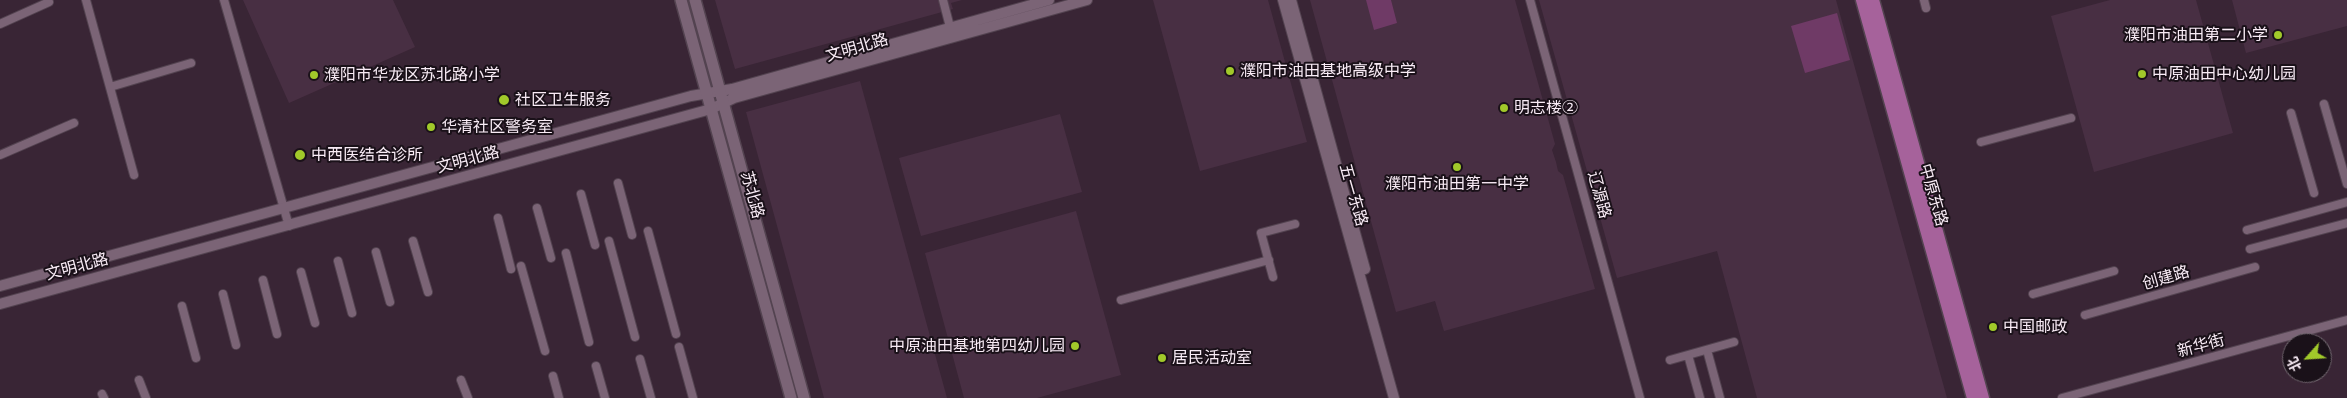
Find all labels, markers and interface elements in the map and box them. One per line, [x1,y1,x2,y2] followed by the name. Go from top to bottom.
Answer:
[2124,25,2268,45] place label: 濮阳市油田第二小学
[2272,29,2284,41] marker: 濮阳市油田第二小学
[824,30,890,66] street label: 文明北路
[1240,61,1416,81] place label: 濮阳市油田基地高级中学
[2152,64,2296,84] place label: 中原油田中心幼儿园
[324,65,500,85] place label: 濮阳市华龙区苏北路小学
[1224,65,1236,77] marker: 濮阳市油田基地高级中学
[2136,68,2148,80] marker: 中原油田中心幼儿园
[308,69,320,81] marker: 濮阳市华龙区苏北路小学
[515,90,611,110] place label: 社区卫生服务
[497,93,511,107] marker: 社区卫生服务
[1514,98,1578,118] place label: 明志楼②
[1498,102,1510,114] marker: 明志楼②
[441,117,553,137] place label: 华清社区警务室
[425,121,437,133] marker: 华清社区警务室
[435,142,501,178] street label: 文明北路
[311,145,423,165] place label: 中西医结合诊所
[293,148,307,162] marker: 中西医结合诊所
[1451,161,1463,173] marker: 濮阳市油田第一中学
[1335,162,1371,228] street label: 五一东路
[1915,162,1951,228] street label: 中原东路
[737,169,767,221] street label: 苏北路
[1584,169,1614,221] street label: 辽源路
[1385,174,1529,194] place label: 濮阳市油田第一中学
[44,249,110,285] street label: 文明北路
[2140,262,2192,294] street label: 创建路
[2003,317,2067,337] place label: 中国邮政
[1987,321,1999,333] marker: 中国邮政
[2175,331,2227,361] street label: 新华街
[2282,333,2332,383] north arrow
[889,336,1065,356] place label: 中原油田基地第四幼儿园
[1069,340,1081,352] marker: 中原油田基地第四幼儿园
[1172,348,1252,368] place label: 居民活动室
[1156,352,1168,364] marker: 居民活动室
[2283,354,2306,374] text: 北

